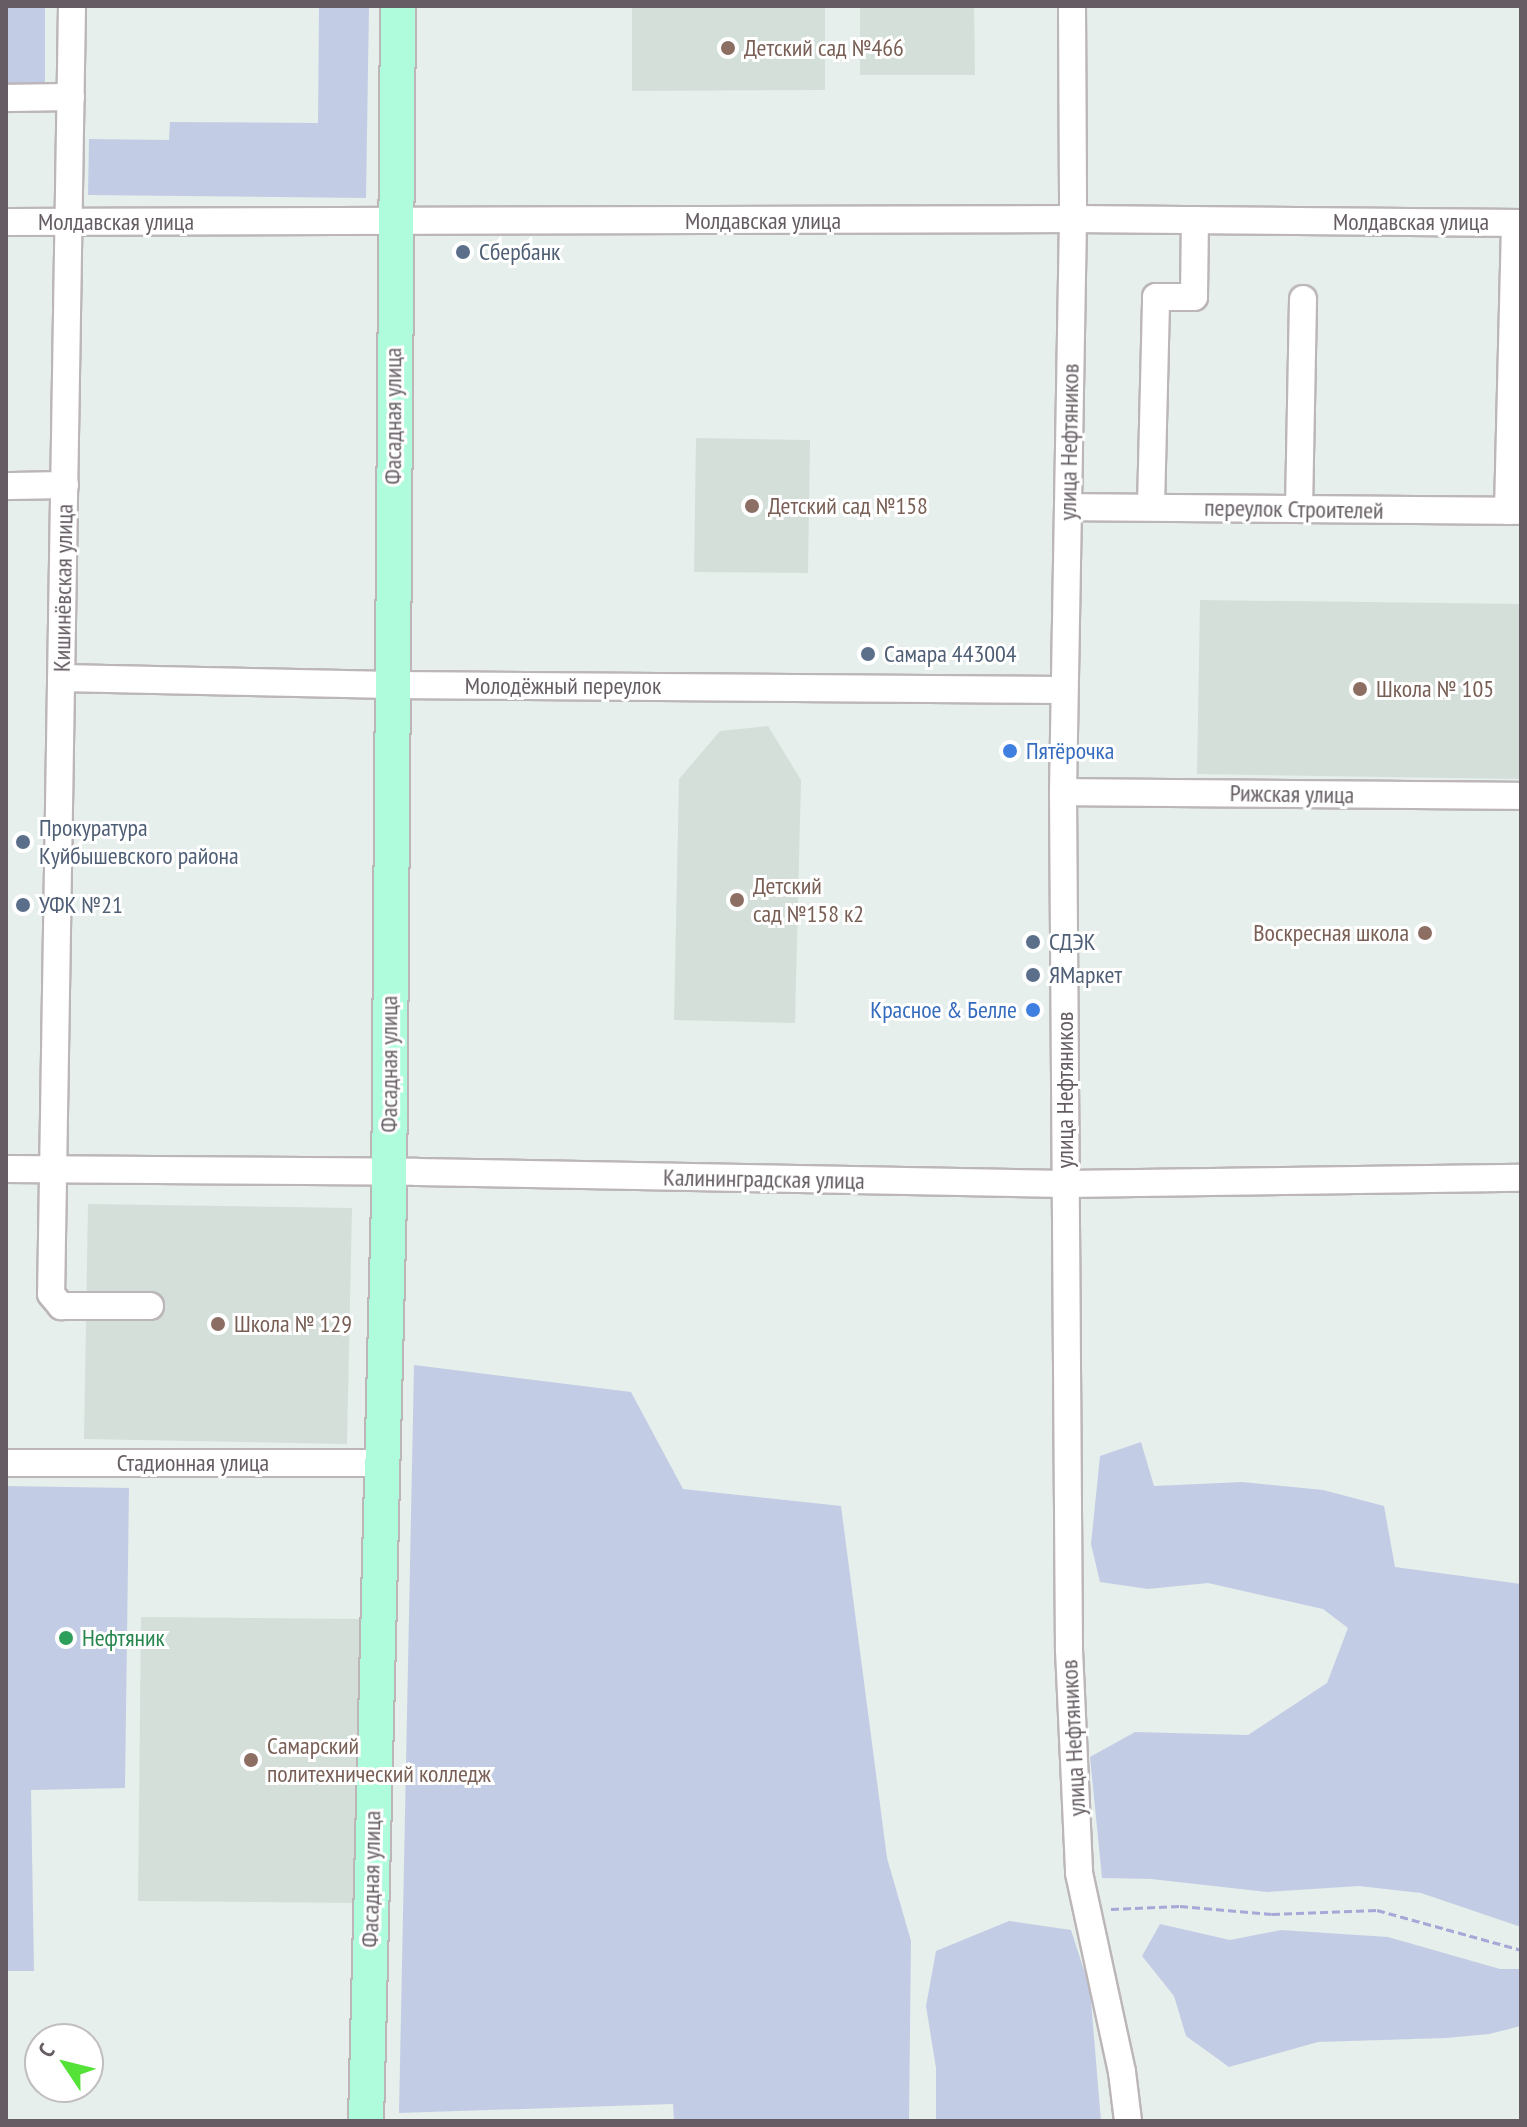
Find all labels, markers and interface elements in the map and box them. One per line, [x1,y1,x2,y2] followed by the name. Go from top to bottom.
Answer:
[744,34,904,62] place label: Детский сад №466
[719,39,737,57] marker: Детский сад №466
[685,207,841,235] street label: Молдавская улица
[38,208,194,236] street label: Молдавская улица
[1333,208,1489,236] street label: Молдавская улица
[479,238,560,266] place label: Сбербанк
[454,243,472,261] marker: Сбербанк
[379,347,407,485] street label: Фасадная улица
[1053,363,1085,521] street label: улица Нефтяников
[768,492,928,520] place label: Детский сад №158
[1204,493,1384,525] street label: переулок Строителей
[743,497,761,515] marker: Детский сад №158
[47,504,79,672] street label: Кишинёвская улица
[884,640,1017,668] place label: Самара 443004
[859,645,877,663] marker: Самара 443004
[465,672,661,700] street label: Молодёжный переулок
[1376,675,1494,703] place label: Школа № 105
[1351,680,1369,698] marker: Школа № 105
[1026,737,1114,765] place label: Пятёрочка
[1001,742,1019,760] marker: Пятёрочка
[1230,779,1354,809] street label: Рижская улица
[39,814,239,870] place label: Прокуратура Куйбышевского района
[14,833,32,851] marker: Прокуратура Куйбышевского района
[753,872,864,928] place label: Детский сад №158 к2
[39,891,123,919] place label: УФК №21
[728,891,746,909] marker: Детский сад №158 к2
[14,896,32,914] marker: УФК №21
[1253,919,1409,947] place label: Воскресная школа
[1416,924,1434,942] marker: Воскресная школа
[1049,928,1096,956] place label: СДЭК
[1024,933,1042,951] marker: СДЭК
[1049,961,1122,989] place label: ЯМаркет
[1024,966,1042,984] marker: ЯМаркет
[375,995,403,1133] street label: Фасадная улица
[870,996,1017,1024] place label: Красное & Белле
[1024,1001,1042,1019] marker: Красное & Белле
[1051,1012,1079,1168] street label: улица Нефтяников
[663,1163,865,1195] street label: Калининградская улица
[234,1310,352,1338] place label: Школа № 129
[209,1315,227,1333] marker: Школа № 129
[117,1449,269,1477] street label: Стадионная улица
[82,1624,165,1652] place label: Нефтяник
[57,1629,75,1647] marker: Нефтяник
[1055,1659,1091,1817] street label: улица Нефтяников
[267,1732,491,1788] place label: Самарский политехнический колледж
[242,1751,260,1769] marker: Самарский политехнический колледж
[355,1810,387,1948] street label: Фасадная улица
[24,2023,104,2103] north arrow
[32,2038,60,2063] text: С

